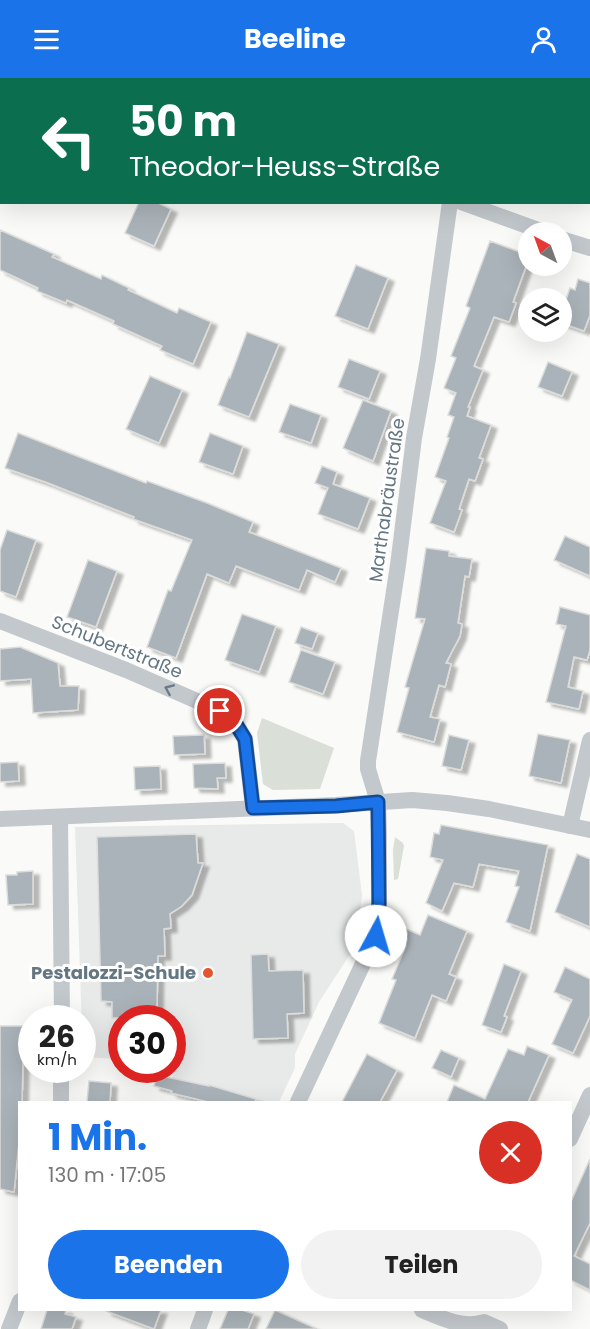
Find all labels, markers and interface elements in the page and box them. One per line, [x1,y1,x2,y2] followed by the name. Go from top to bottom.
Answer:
[244,20,346,57] text: Beeline
[30,23,63,56] icon: menu
[527,23,560,56] icon: person
[129,92,237,151] text: 50 m
[30,102,108,180] icon: left
[129,148,440,185] text: Theodor-Heuss-Straße
[518,222,572,276] north arrow
[518,222,572,342] map controls
[518,288,572,342] button: layers
[363,416,410,584] street label: Marthabräustraße
[48,609,186,684] street label: Schubertstraße
[164,684,175,696] one-way arrow
[194,685,245,736] pin
[203,694,236,727] icon: arrive
[344,904,408,968] position arrow
[31,960,196,985] place label: Pestalozzi-Schule
[201,966,215,980] marker: Pestalozzi-Schule
[108,1005,186,1083] speed limit sign: 30
[39,1015,75,1058] text: 26
[37,1049,77,1070] text: km/h
[48,1112,147,1163] text: 1 Min.
[479,1121,542,1184] button: close
[48,1161,166,1189] text: 130 m · 17:05
[48,1230,289,1299] button: Beenden
[301,1230,542,1299] button: Teilen

